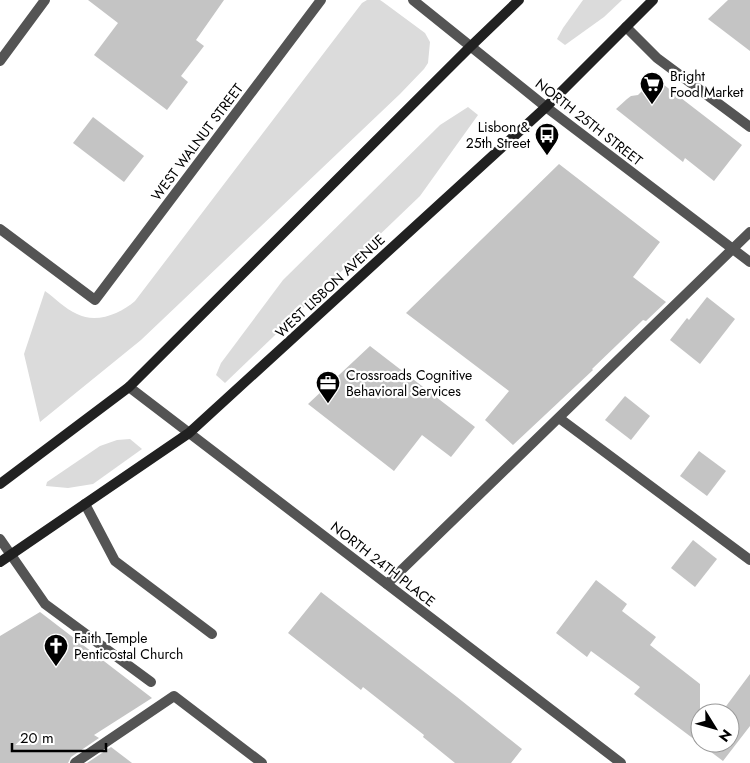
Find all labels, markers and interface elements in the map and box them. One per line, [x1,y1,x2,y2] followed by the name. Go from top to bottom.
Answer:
[670,66,744,102] place label: Bright Food Market
[639,71,665,105] supermarket icon: Bright Food Market
[531,74,647,171] street label: NORTH 25TH STREET
[146,79,248,205] street label: WEST WALNUT STREET
[466,117,531,153] place label: Lisbon & 25th Street
[534,122,560,156] bus stop icon: Lisbon & 25th Street
[271,230,389,342] street label: WEST LISBON AVENUE
[346,365,472,401] place label: Crossroads Cognitive Behavioral Services
[315,370,341,404] office icon: Crossroads Cognitive Behavioral Services
[326,517,440,611] street label: NORTH 24TH PLACE
[74,628,183,664] place label: Faith Temple Penticostal Church
[43,633,69,667] church icon: Faith Temple Penticostal Church
[690,703,740,753] north arrow
[12,720,106,752] scale bar
[714,725,737,746] text: N
[20,727,54,749] text: 20 m

